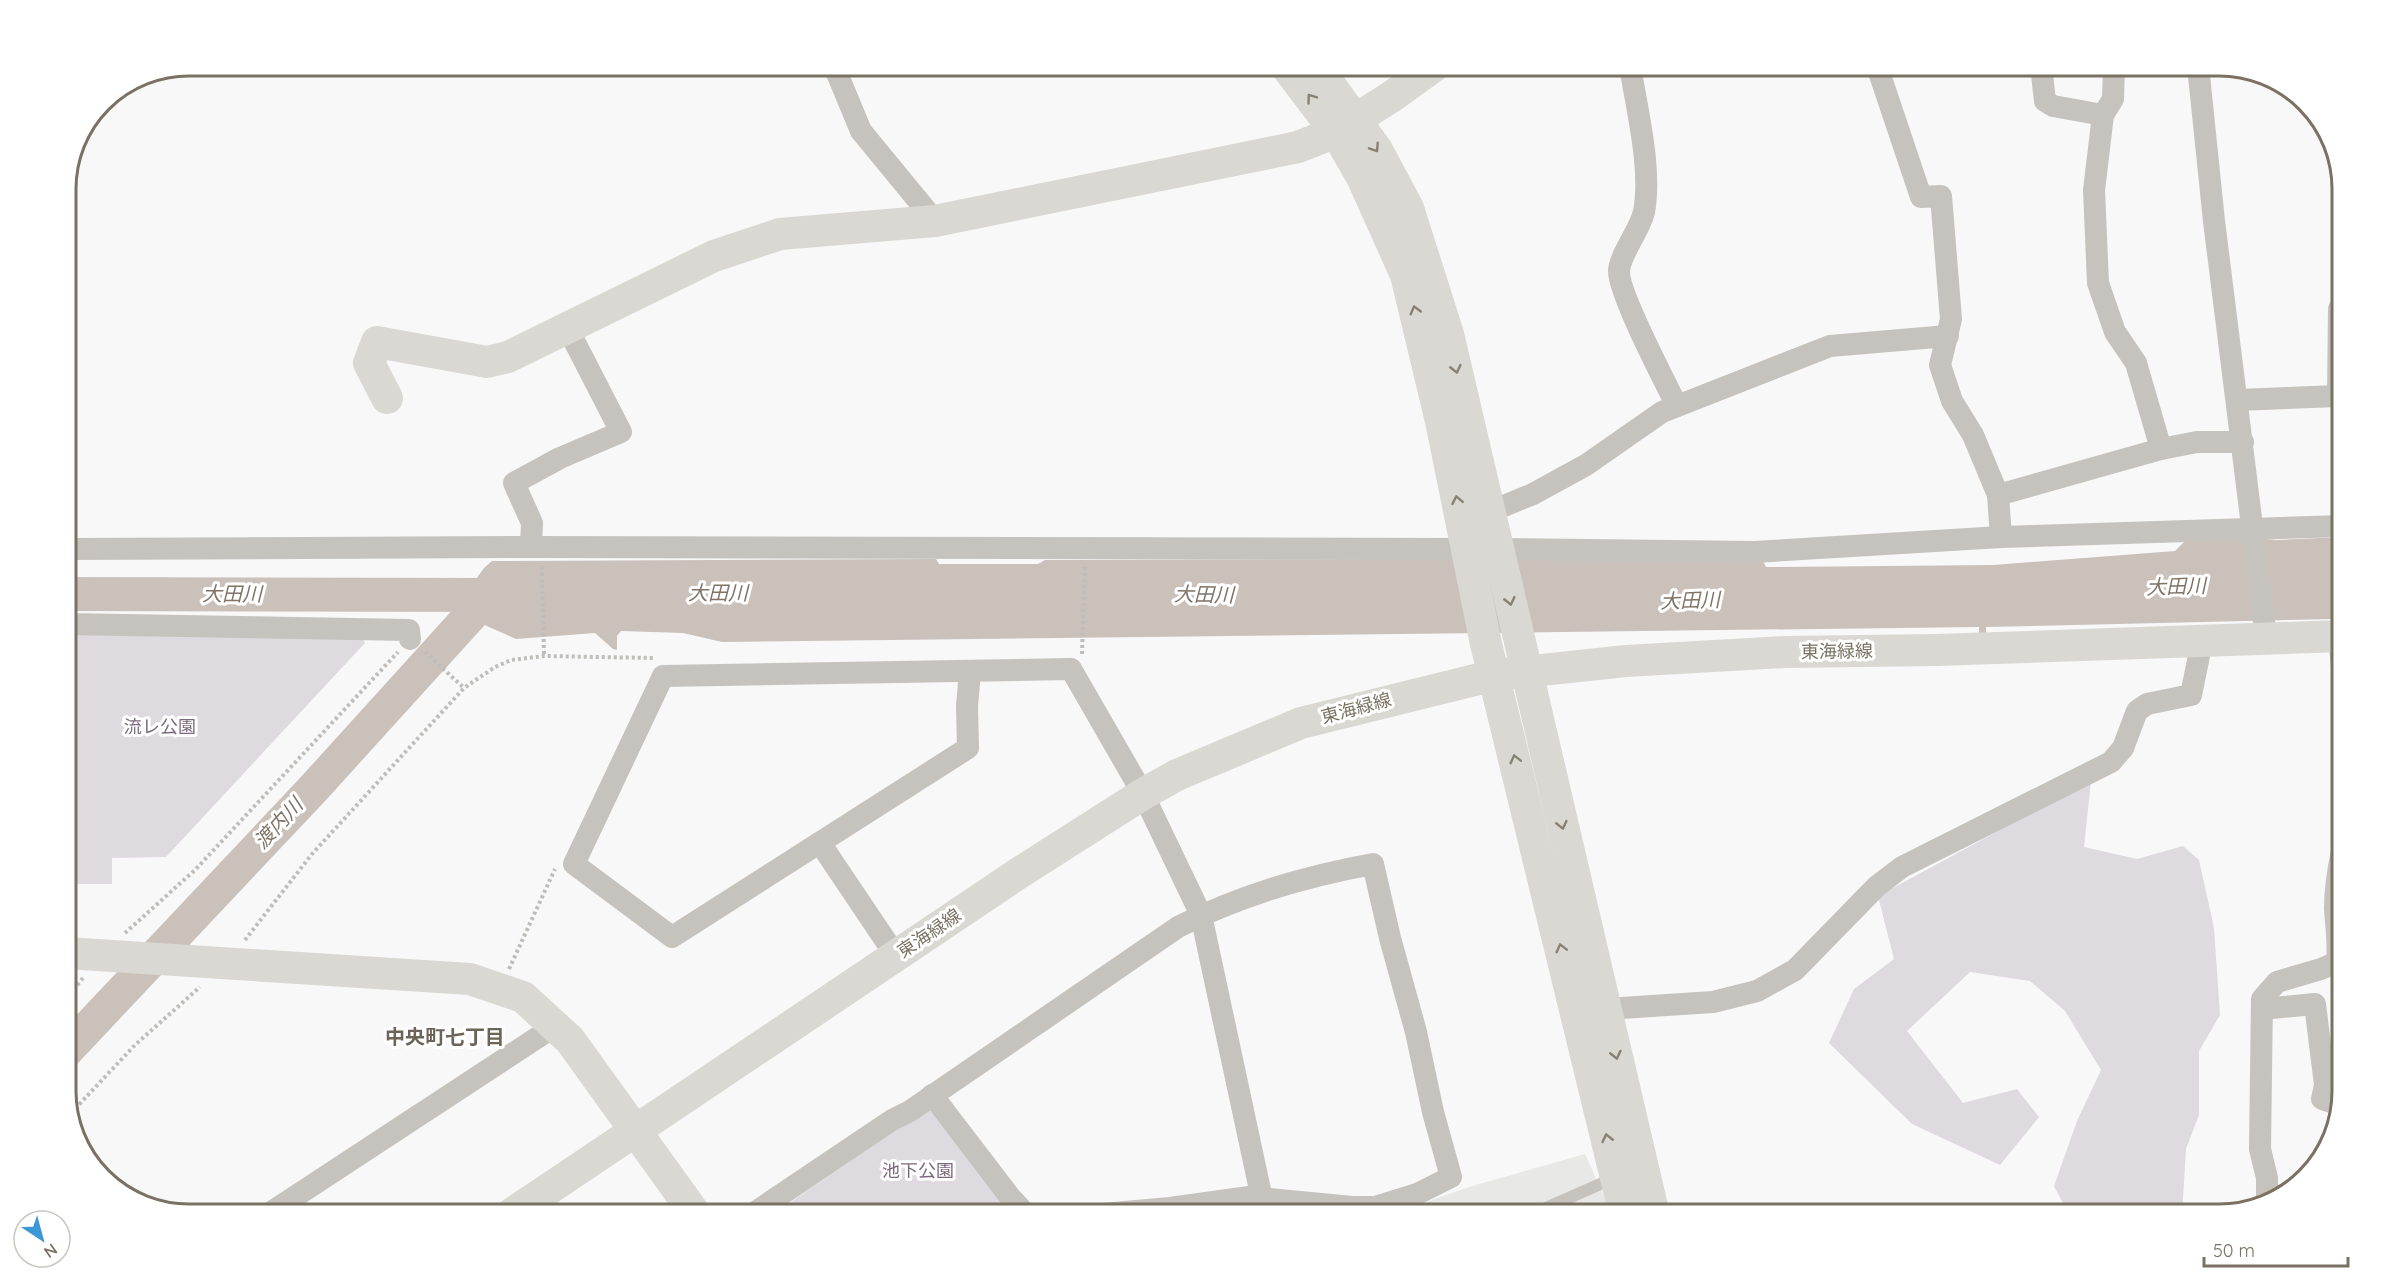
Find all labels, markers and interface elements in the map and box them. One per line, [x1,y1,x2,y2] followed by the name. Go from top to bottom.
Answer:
[1308,94,1319,105] one-way arrow
[1368,141,1379,152] one-way arrow
[1410,305,1422,316] one-way arrow
[1449,364,1462,374] one-way arrow
[1451,496,1464,506] one-way arrow
[2146,572,2208,600] water label: 大田川
[688,580,750,605] water label: 大田川
[202,581,264,606] water label: 大田川
[1174,581,1236,607] water label: 大田川
[1660,586,1722,614] water label: 大田川
[1503,596,1516,606] one-way arrow
[1801,639,1873,663] street label: 東海緑線
[1318,688,1394,728] street label: 東海緑線
[124,715,196,738] park label: 流レ公園
[1510,754,1523,764] one-way arrow
[248,791,309,853] water label: 渡内川
[1554,819,1567,829] one-way arrow
[893,903,965,963] street label: 東海緑線
[1556,943,1569,953] one-way arrow
[385,1024,505,1049] district label: 中央町七丁目
[1609,1050,1622,1060] one-way arrow
[1601,1133,1614,1143] one-way arrow
[882,1159,954,1182] park label: 池下公園
[12,1209,72,1269] north arrow
[2204,1230,2348,1268] scale bar
[2213,1239,2255,1262] text: 50 m
[40,1240,61,1263] text: N

